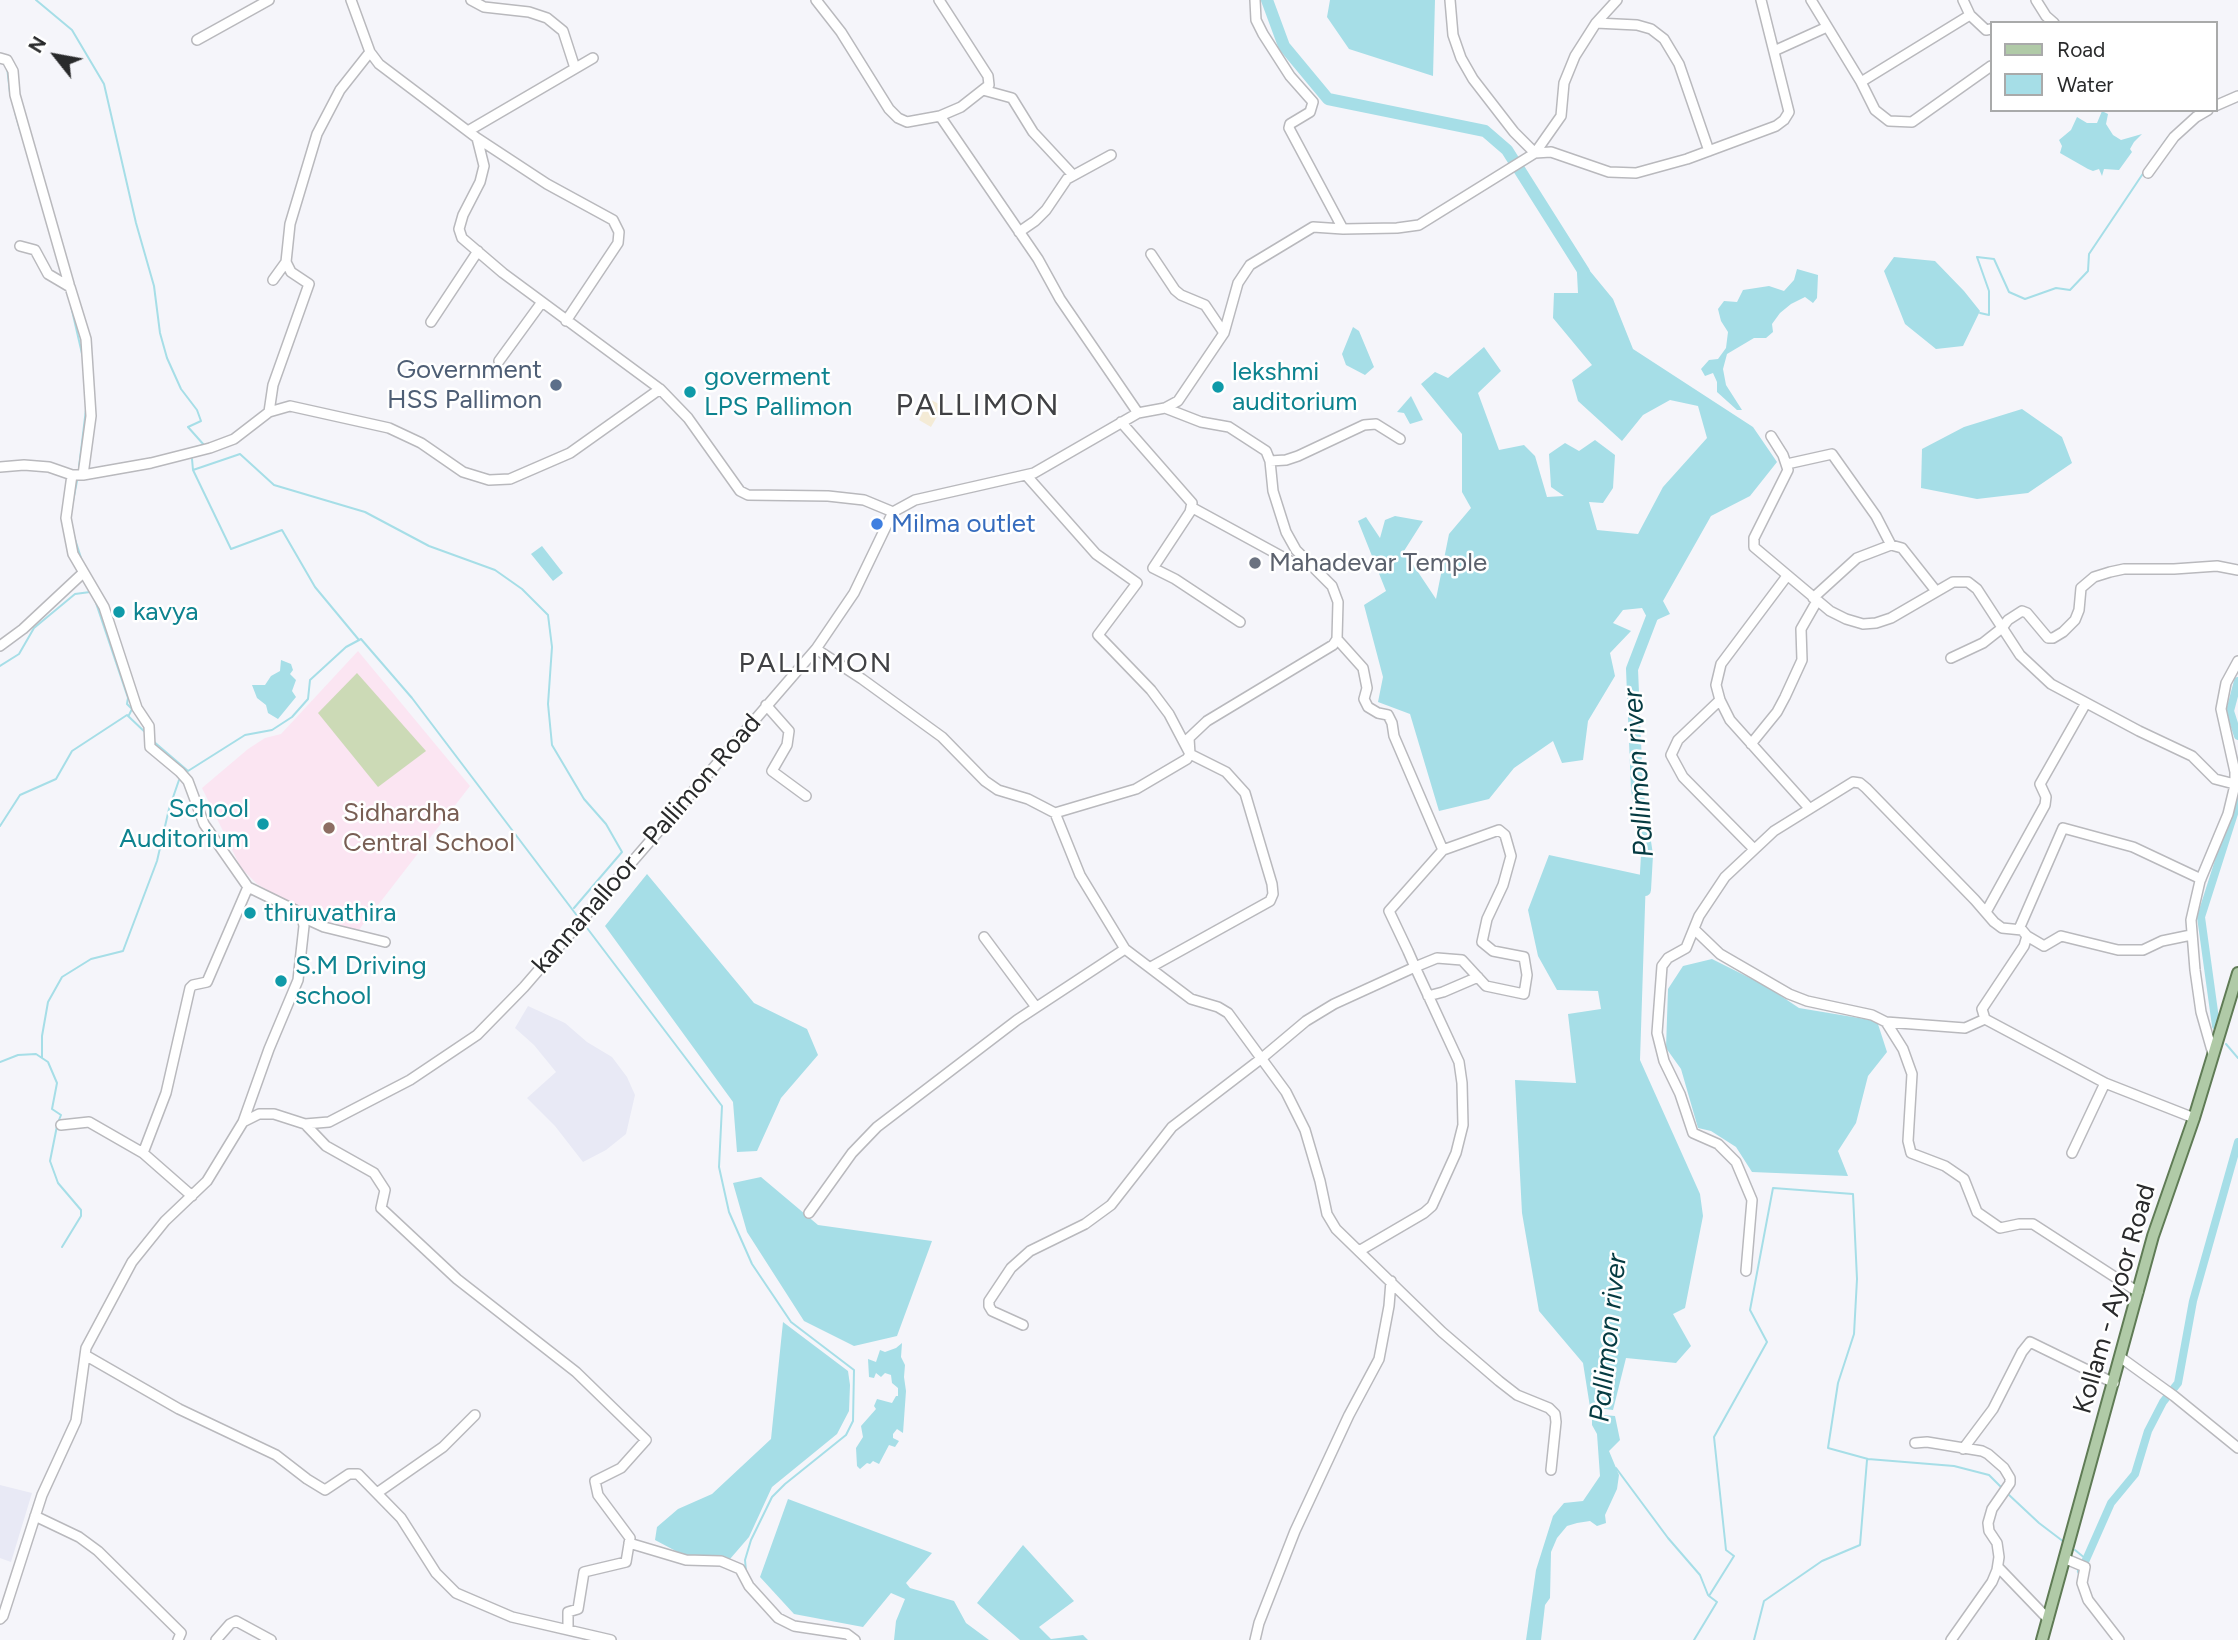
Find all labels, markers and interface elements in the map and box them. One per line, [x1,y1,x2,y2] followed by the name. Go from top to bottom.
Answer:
[21,21,91,91] north arrow
[1990,21,2217,112] legend
[24,33,51,57] text: N
[2057,37,2105,62] text: Road
[2057,72,2113,97] text: Water
[387,354,542,416] place label: Government HSS Pallimon
[1232,356,1357,418] place label: lekshmi auditorium
[704,361,852,422] place label: goverment LPS Pallimon
[548,377,564,393] marker: Government HSS Pallimon
[1210,379,1226,395] marker: lekshmi auditorium
[682,384,698,400] marker: goverment LPS Pallimon
[897,388,1059,424] district label: PALLIMON
[891,508,1036,540] place label: Milma outlet
[869,516,885,532] marker: Milma outlet
[1269,547,1487,579] place label: Mahadevar Temple
[1247,555,1263,571] marker: Mahadevar Temple
[133,596,199,628] place label: kavya
[111,604,127,620] marker: kavya
[740,647,892,681] district label: PALLIMON
[1616,687,1662,859] water label: Pallimon river
[526,708,768,980] street label: kannanalloor - Pallimon Road
[119,793,249,854] place label: School Auditorium
[343,797,515,858] place label: Sidhardha Central School
[255,816,271,832] marker: School Auditorium
[321,820,337,836] marker: Sidhardha Central School
[264,897,397,929] place label: thiruvathira
[242,905,258,921] marker: thiruvathira
[295,950,427,1012] place label: S.M Driving school
[273,973,289,989] marker: S.M Driving school
[2067,1181,2163,1417] street label: Kollam - Ayoor Road
[1583,1252,1635,1424] water label: Pallimon river

